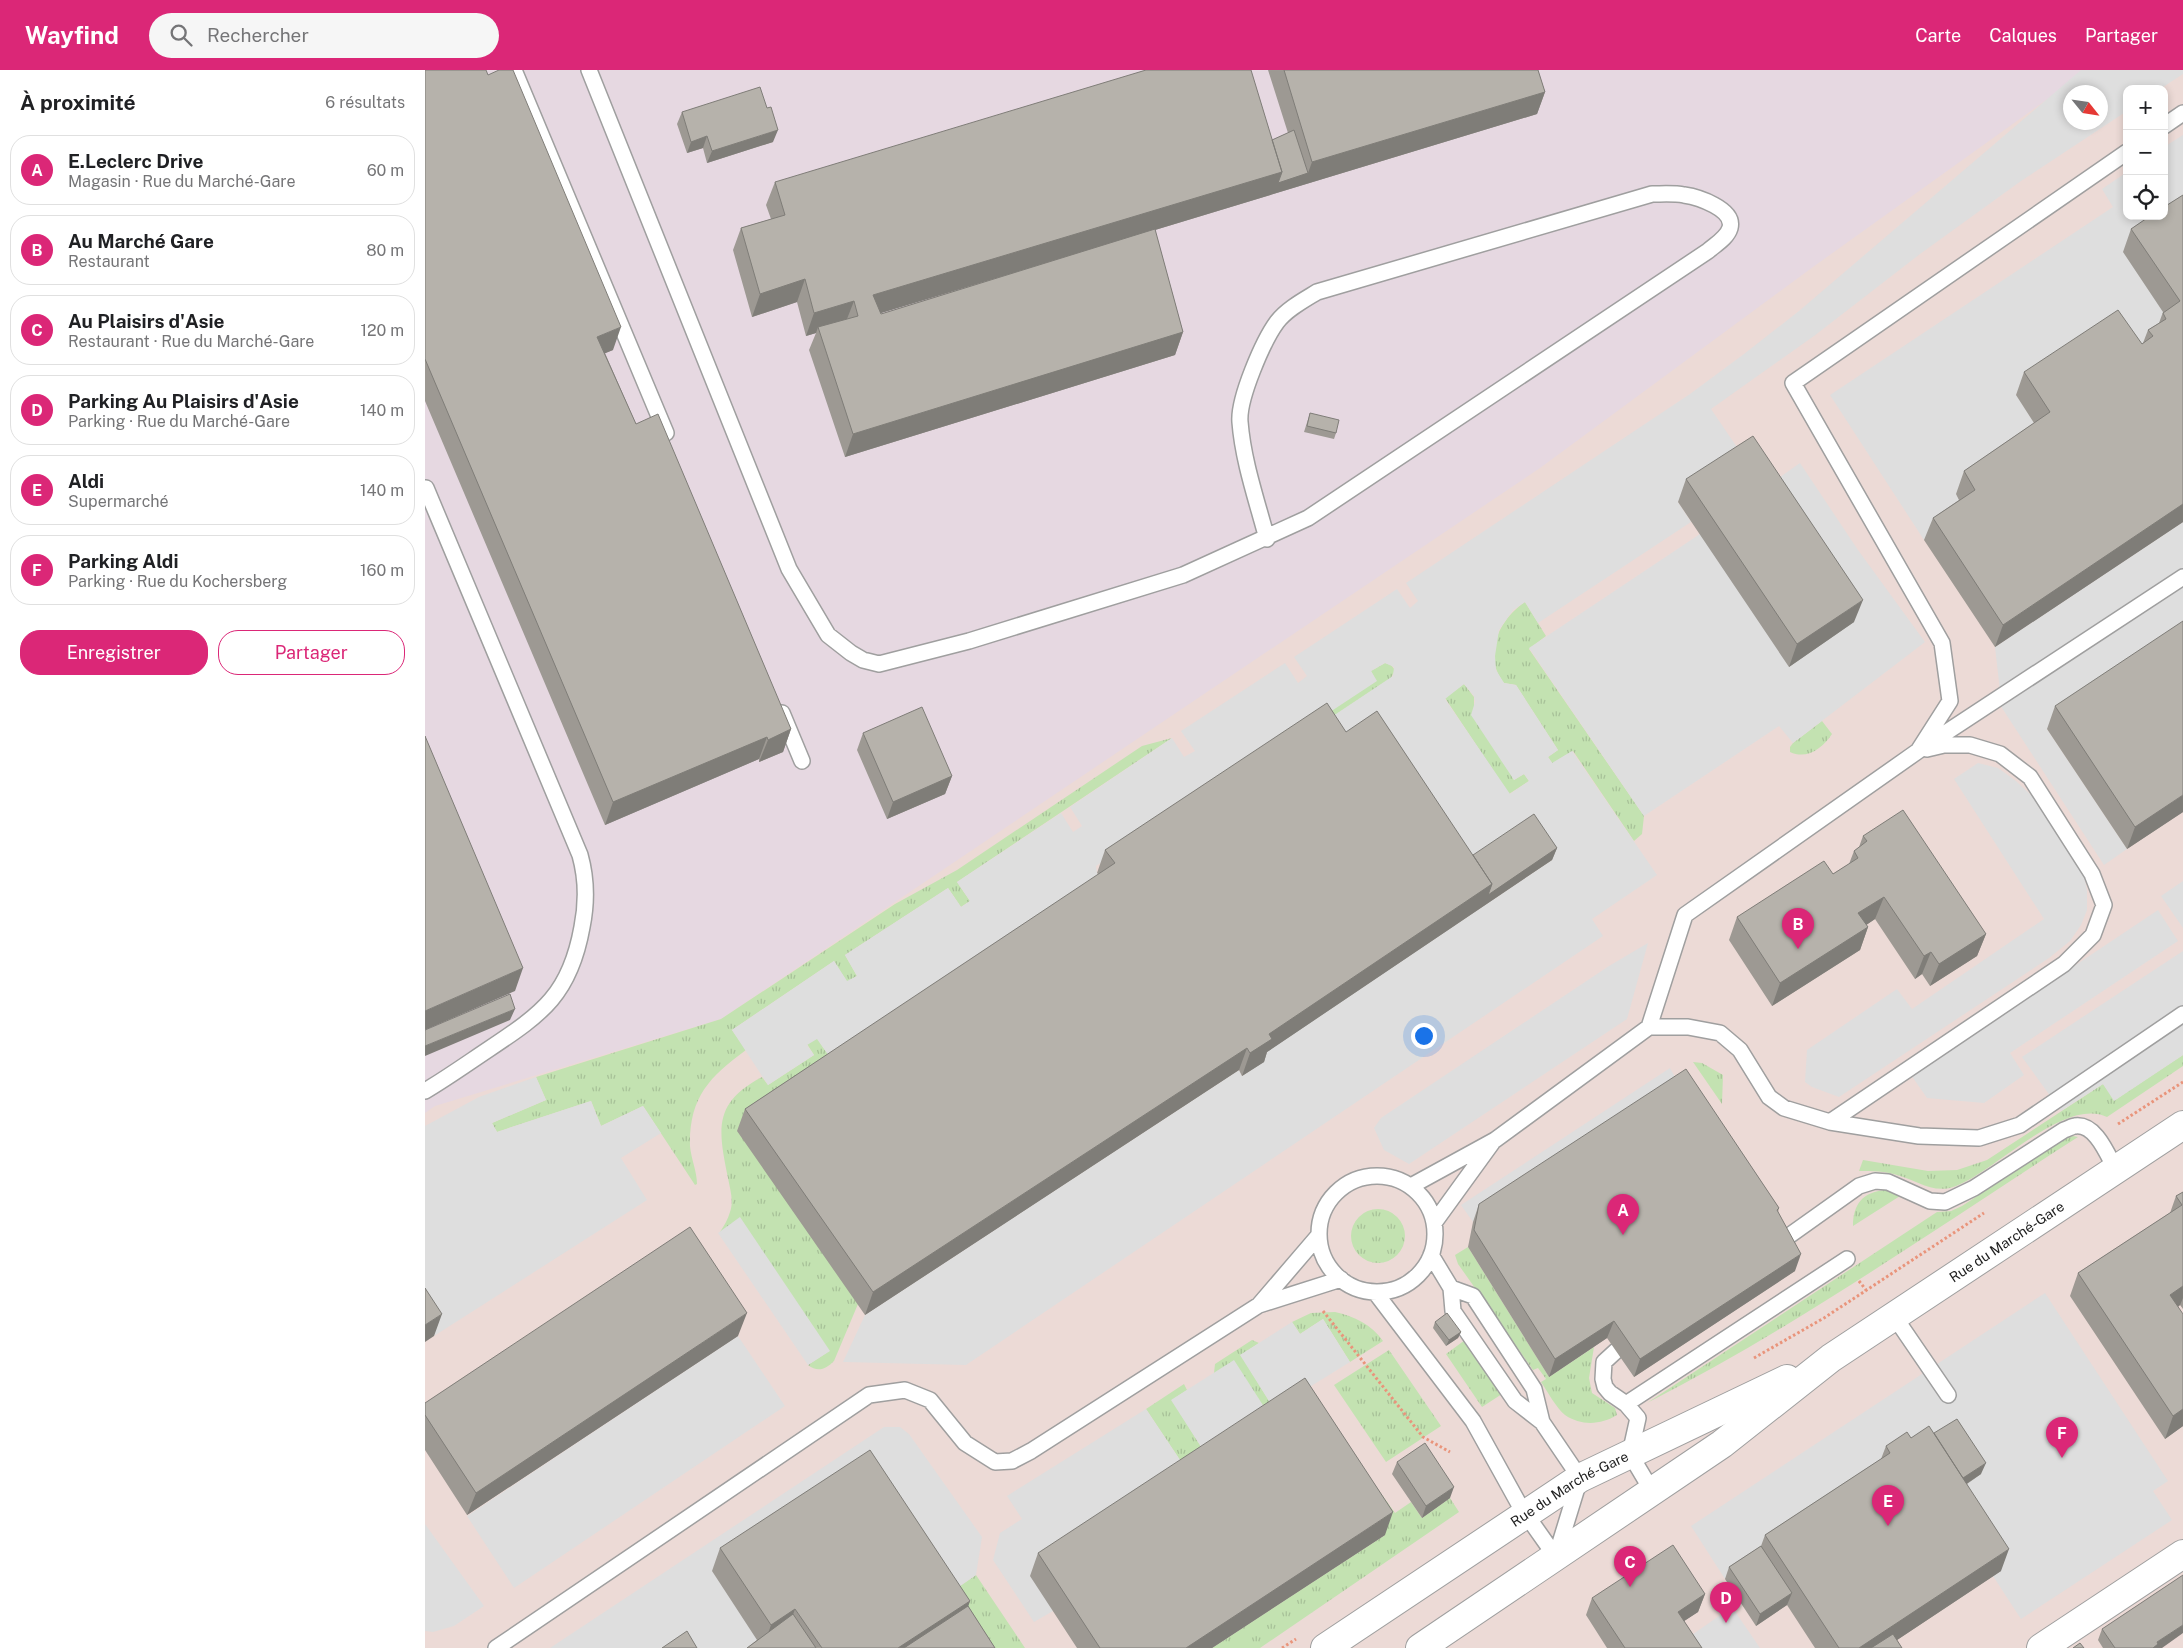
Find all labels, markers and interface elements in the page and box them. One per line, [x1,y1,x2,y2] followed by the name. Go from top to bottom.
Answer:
[149,13,499,58] search box
[25,21,119,49] text: Wayfind
[167,21,195,49] icon: search
[207,24,309,46] text: Rechercher
[1915,25,1961,46] text: Carte
[1989,25,2057,46] text: Calques
[2085,25,2158,46] text: Partager
[2063,85,2108,130] north arrow
[2123,85,2168,220] map controls
[2123,85,2168,130] button: +
[20,90,136,115] text: À proximité
[325,93,405,112] text: 6 résultats
[2123,130,2168,175] button: −
[68,150,203,172] text: E.Leclerc Drive
[31,161,43,180] text: A
[367,161,404,180] text: 60 m
[68,172,295,191] text: Magasin · Rue du Marché-Gare
[2123,175,2168,220] button: locate
[68,230,214,252] text: Au Marché Gare
[32,241,42,260] text: B
[366,241,404,260] text: 80 m
[68,252,150,271] text: Restaurant
[68,310,225,332] text: Au Plaisirs d'Asie
[31,321,43,340] text: C
[360,321,404,340] text: 120 m
[68,332,314,351] text: Restaurant · Rue du Marché-Gare
[68,390,299,412] text: Parking Au Plaisirs d'Asie
[31,401,43,420] text: D
[360,401,404,420] text: 140 m
[68,412,290,431] text: Parking · Rue du Marché-Gare
[68,470,104,492] text: Aldi
[32,481,42,500] text: E
[360,481,404,500] text: 140 m
[68,492,169,511] text: Supermarché
[68,550,179,572] text: Parking Aldi
[32,561,42,580] text: F
[360,561,404,580] text: 160 m
[68,572,287,591] text: Parking · Rue du Kochersberg
[20,630,208,675] button: Enregistrer
[218,630,405,675] button: Partager
[1782,908,1814,949] pin: B
[1411,1023,1437,1049] your location
[1607,1194,1639,1235] pin: A
[1946,1198,2067,1285] street label: Rue du Marché-Gare
[2046,1417,2078,1458] pin: F
[1508,1448,1631,1530] street label: Rue du Marché-Gare
[1872,1485,1904,1526] pin: E
[1614,1546,1646,1587] pin: C
[1710,1582,1742,1623] pin: D

